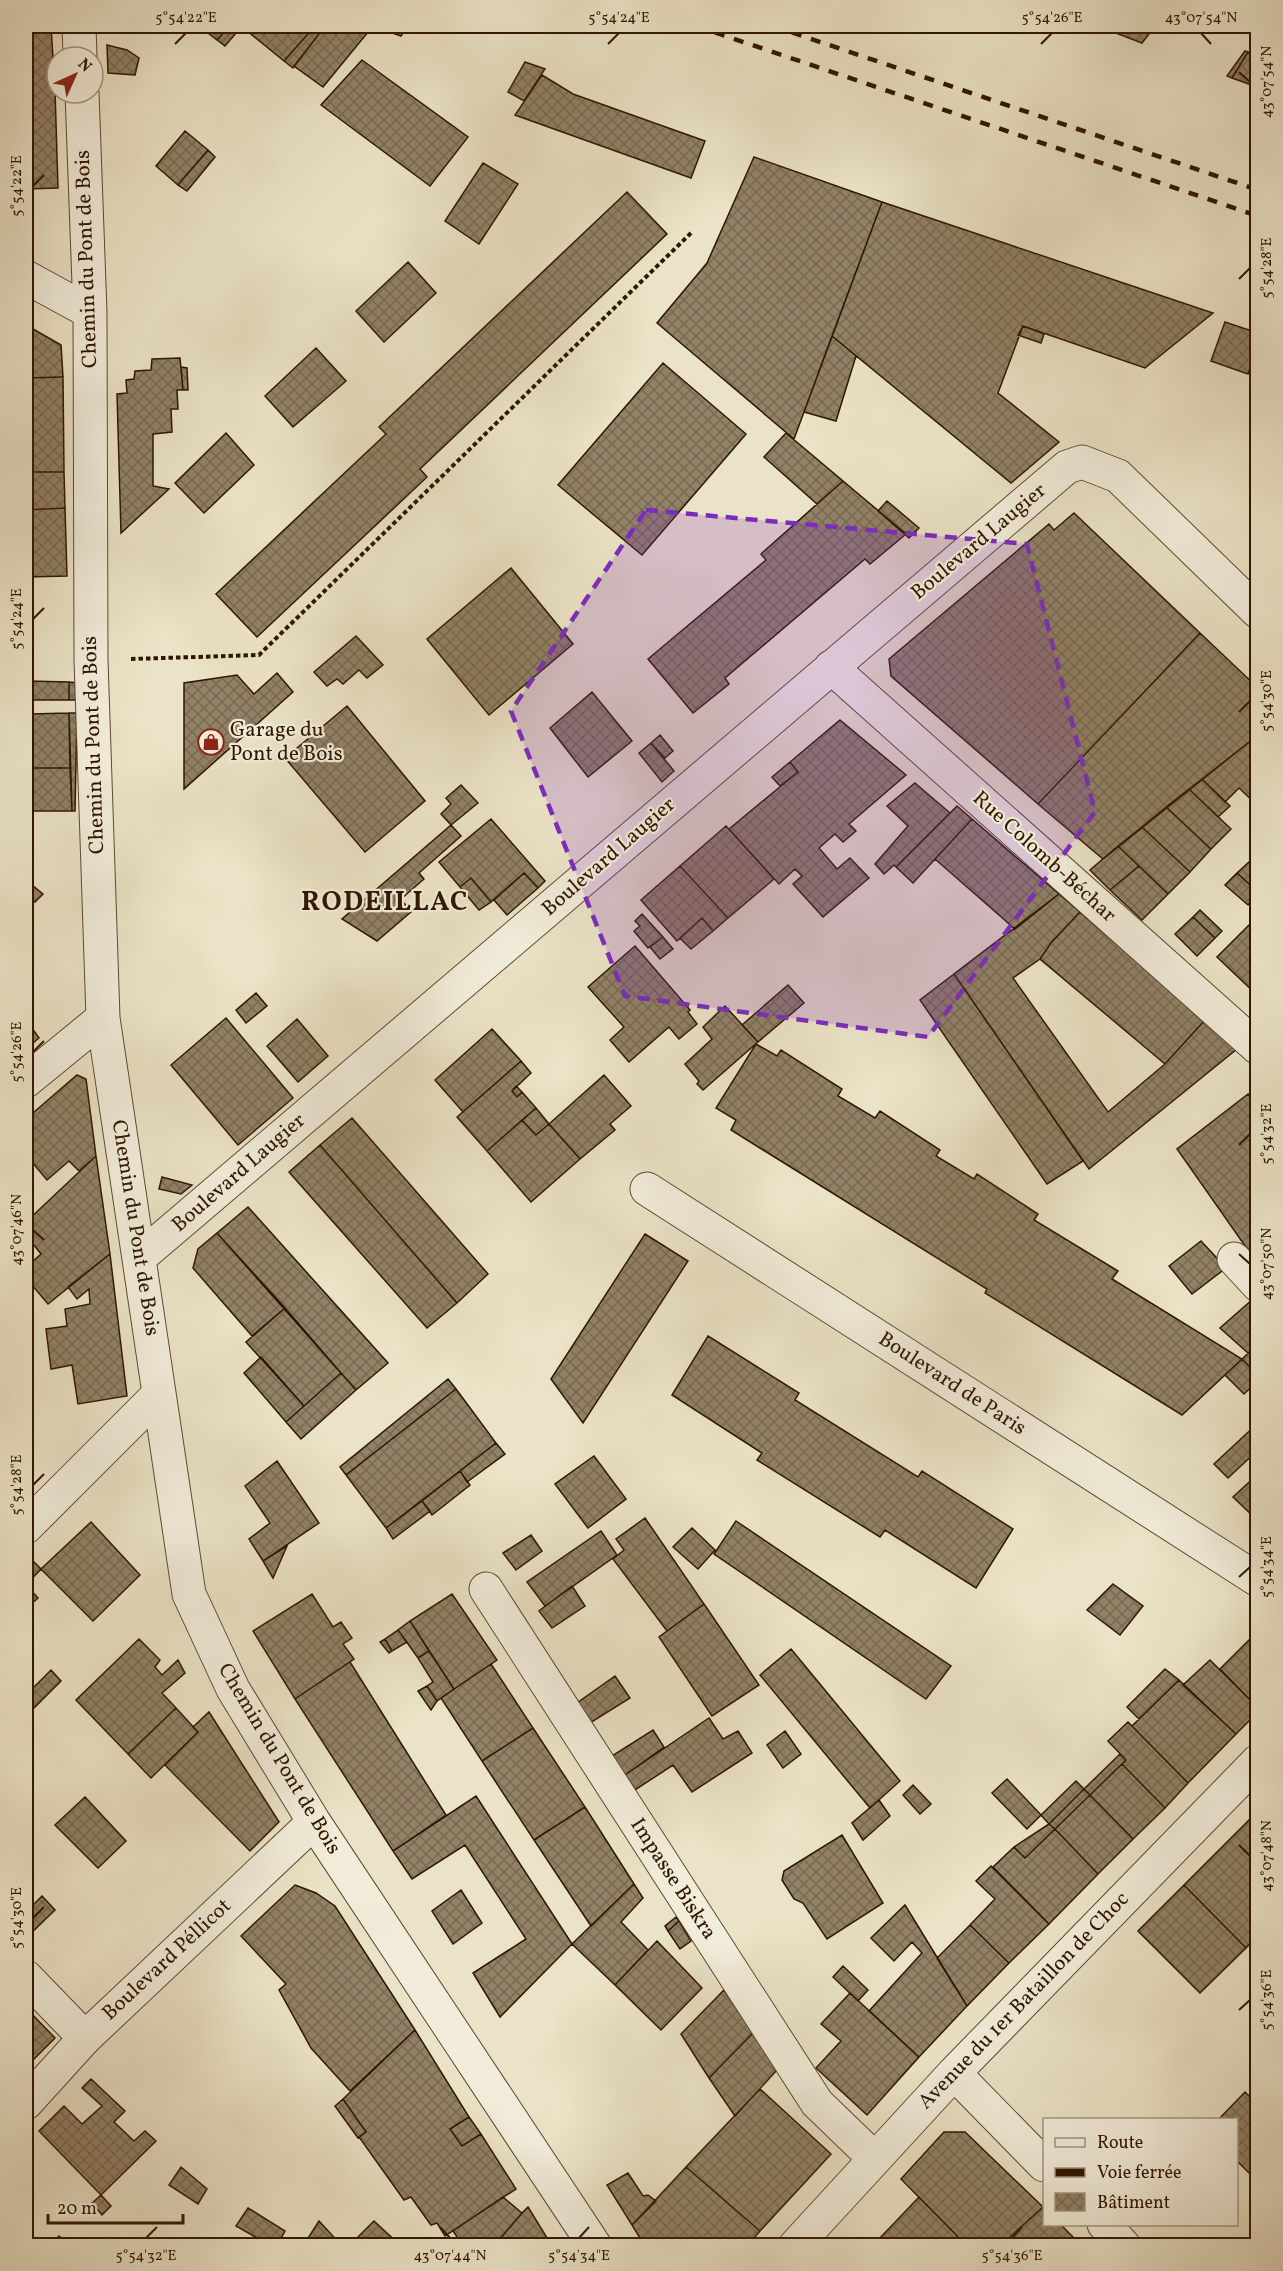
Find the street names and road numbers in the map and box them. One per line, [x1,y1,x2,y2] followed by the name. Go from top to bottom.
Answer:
[69,149,105,369] street label: Chemin du Pont de Bois
[905,477,1053,607] street label: Boulevard Laugier
[76,635,112,855] street label: Chemin du Pont de Bois
[966,785,1122,930] street label: Rue Colomb-Béchar
[536,791,682,923] street label: Boulevard Laugier
[166,1107,312,1239] street label: Boulevard Laugier
[104,1118,166,1338] street label: Chemin du Pont de Bois
[872,1325,1032,1443] street label: Boulevard de Paris
[210,1658,348,1860] street label: Chemin du Pont de Bois
[623,1813,723,1945] street label: Impasse Biskra
[912,1886,1136,2116] street label: Avenue du 1er Bataillon de Choc
[96,1892,238,2028] street label: Boulevard Péllicot

